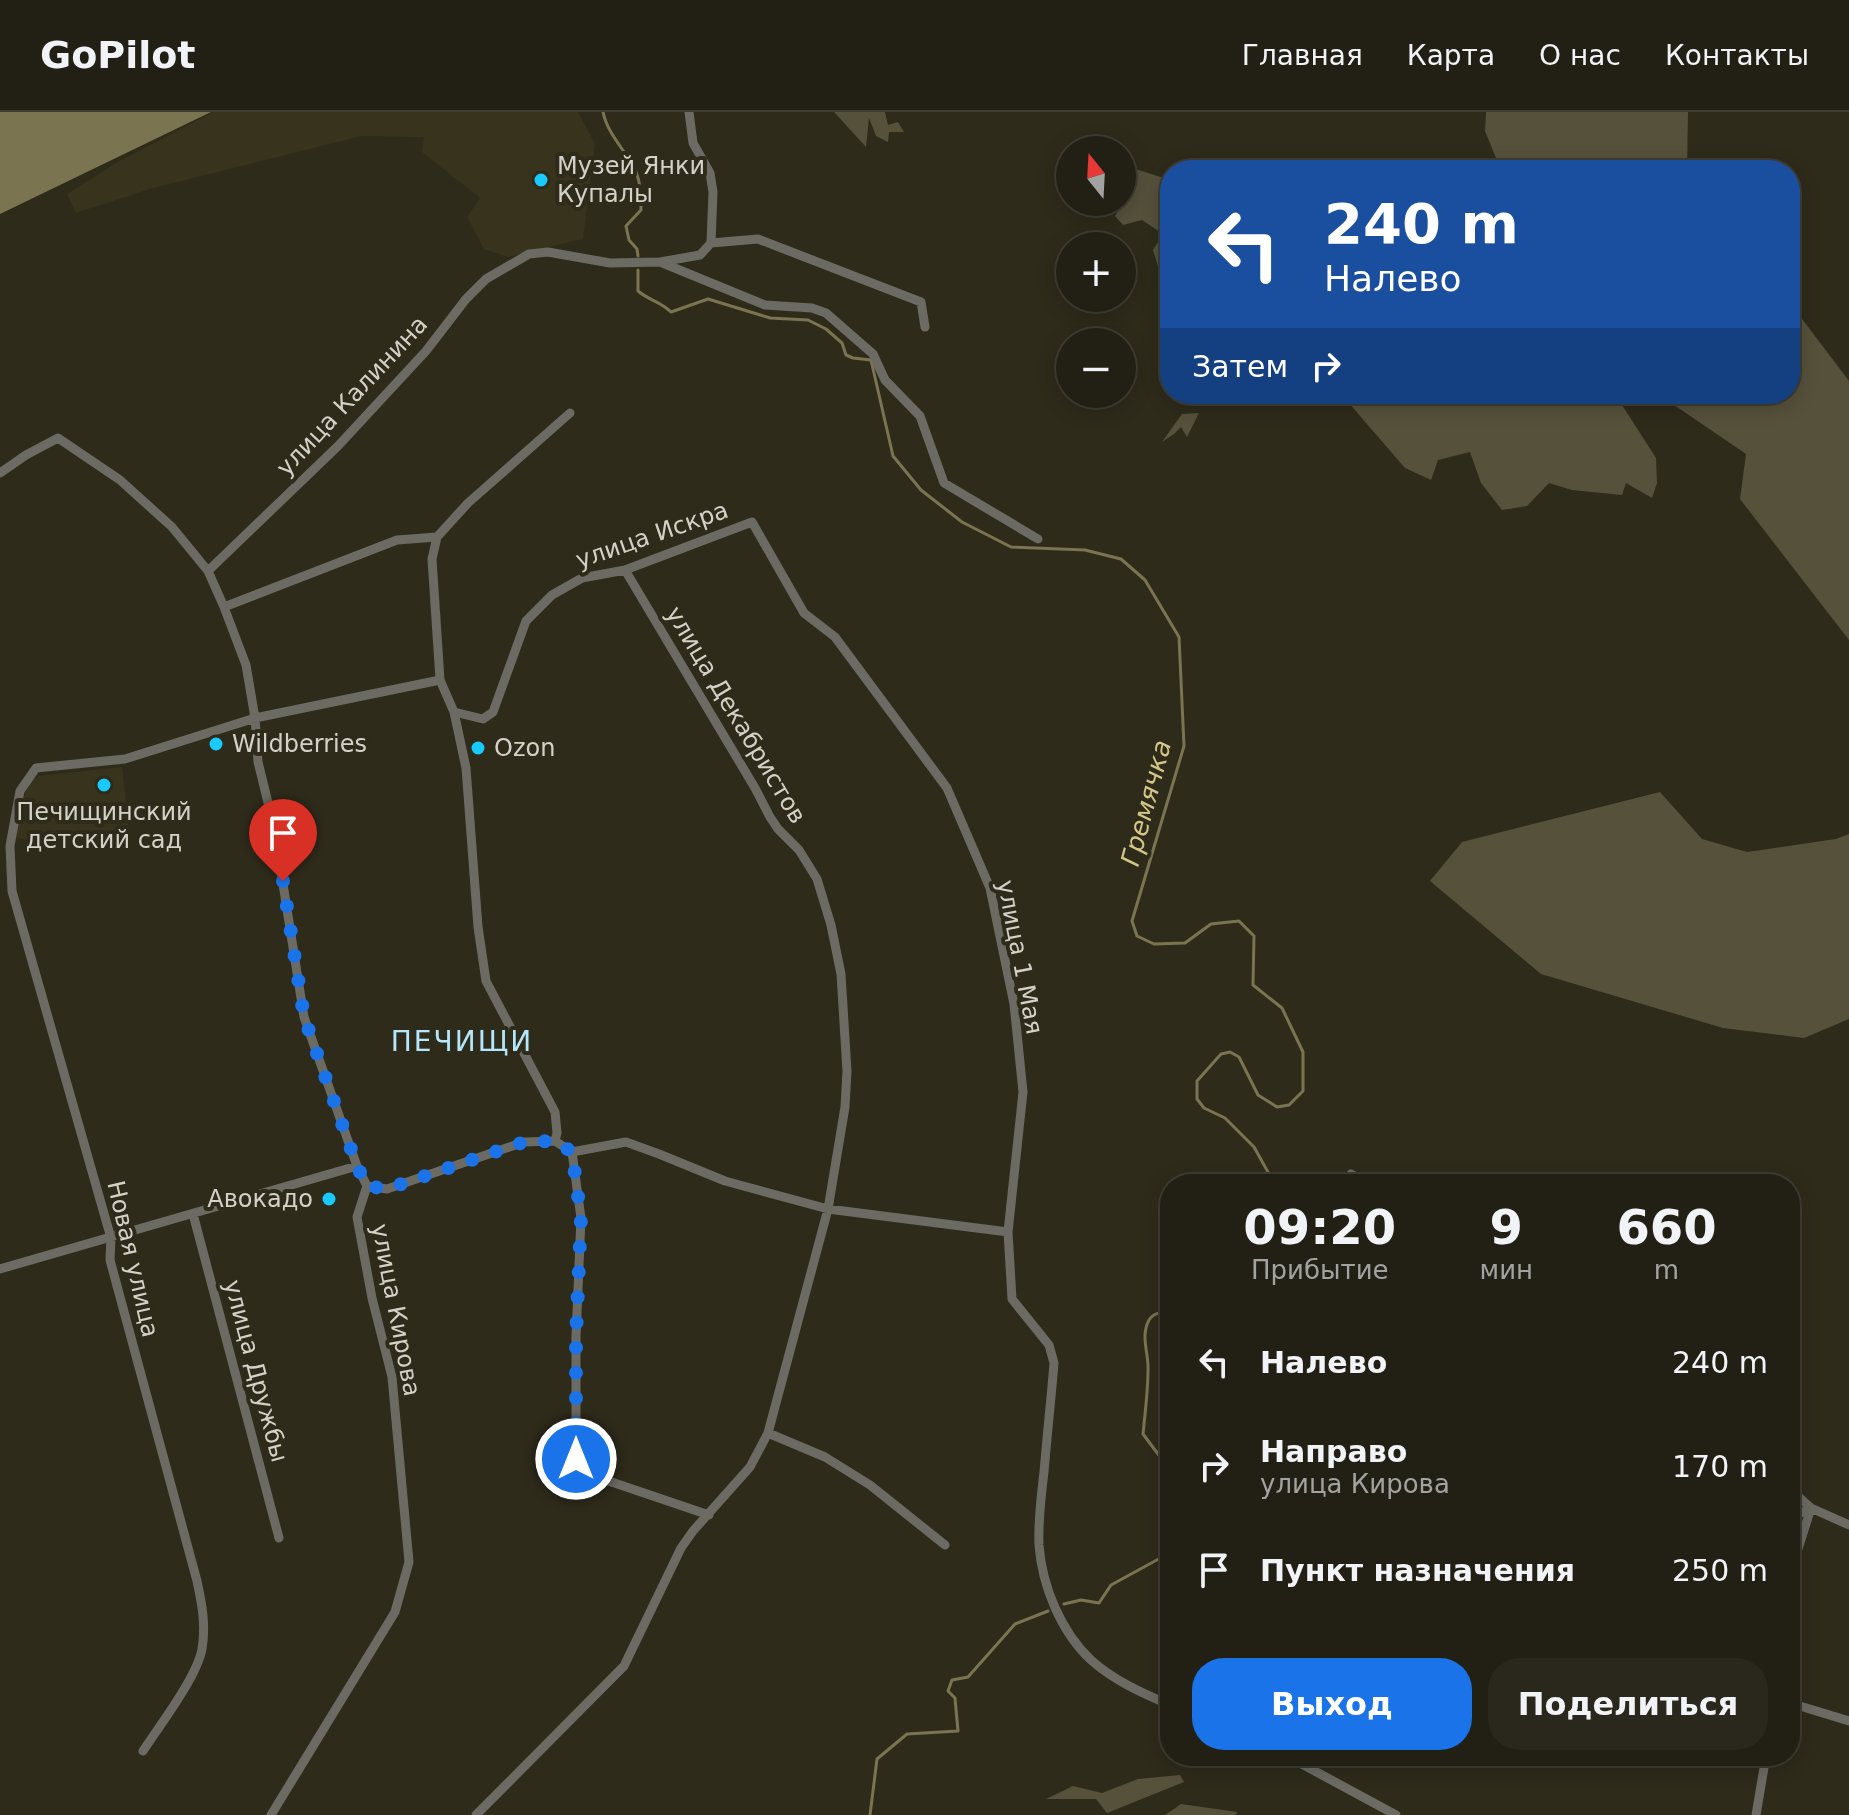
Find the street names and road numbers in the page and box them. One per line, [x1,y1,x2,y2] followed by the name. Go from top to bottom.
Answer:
[271,310,433,482] street label: улица Калинина
[572,496,732,574] street label: улица Искра
[660,601,812,829] street label: улица Декабристов
[991,877,1049,1037] street label: улица 1 Мая
[101,1178,165,1340] street label: Новая улица
[366,1221,426,1399] street label: улица Кирова
[218,1277,294,1465] street label: улица Дружбы

